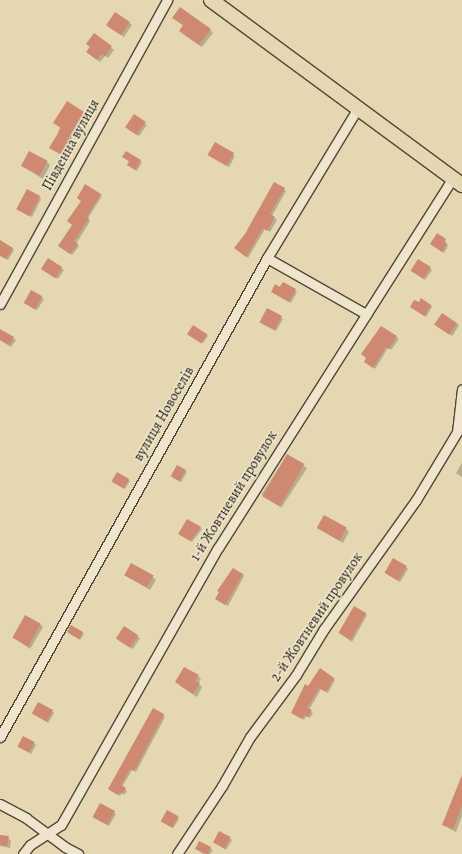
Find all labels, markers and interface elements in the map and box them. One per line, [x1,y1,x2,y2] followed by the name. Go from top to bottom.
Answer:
[39,96,103,194] street label: Південна вулиця
[130,364,198,464] street label: вулиця Новоселів
[187,428,281,564] street label: 1-й Жовтневий провулок
[267,549,367,685] street label: 2-й Жовтневий провулок

